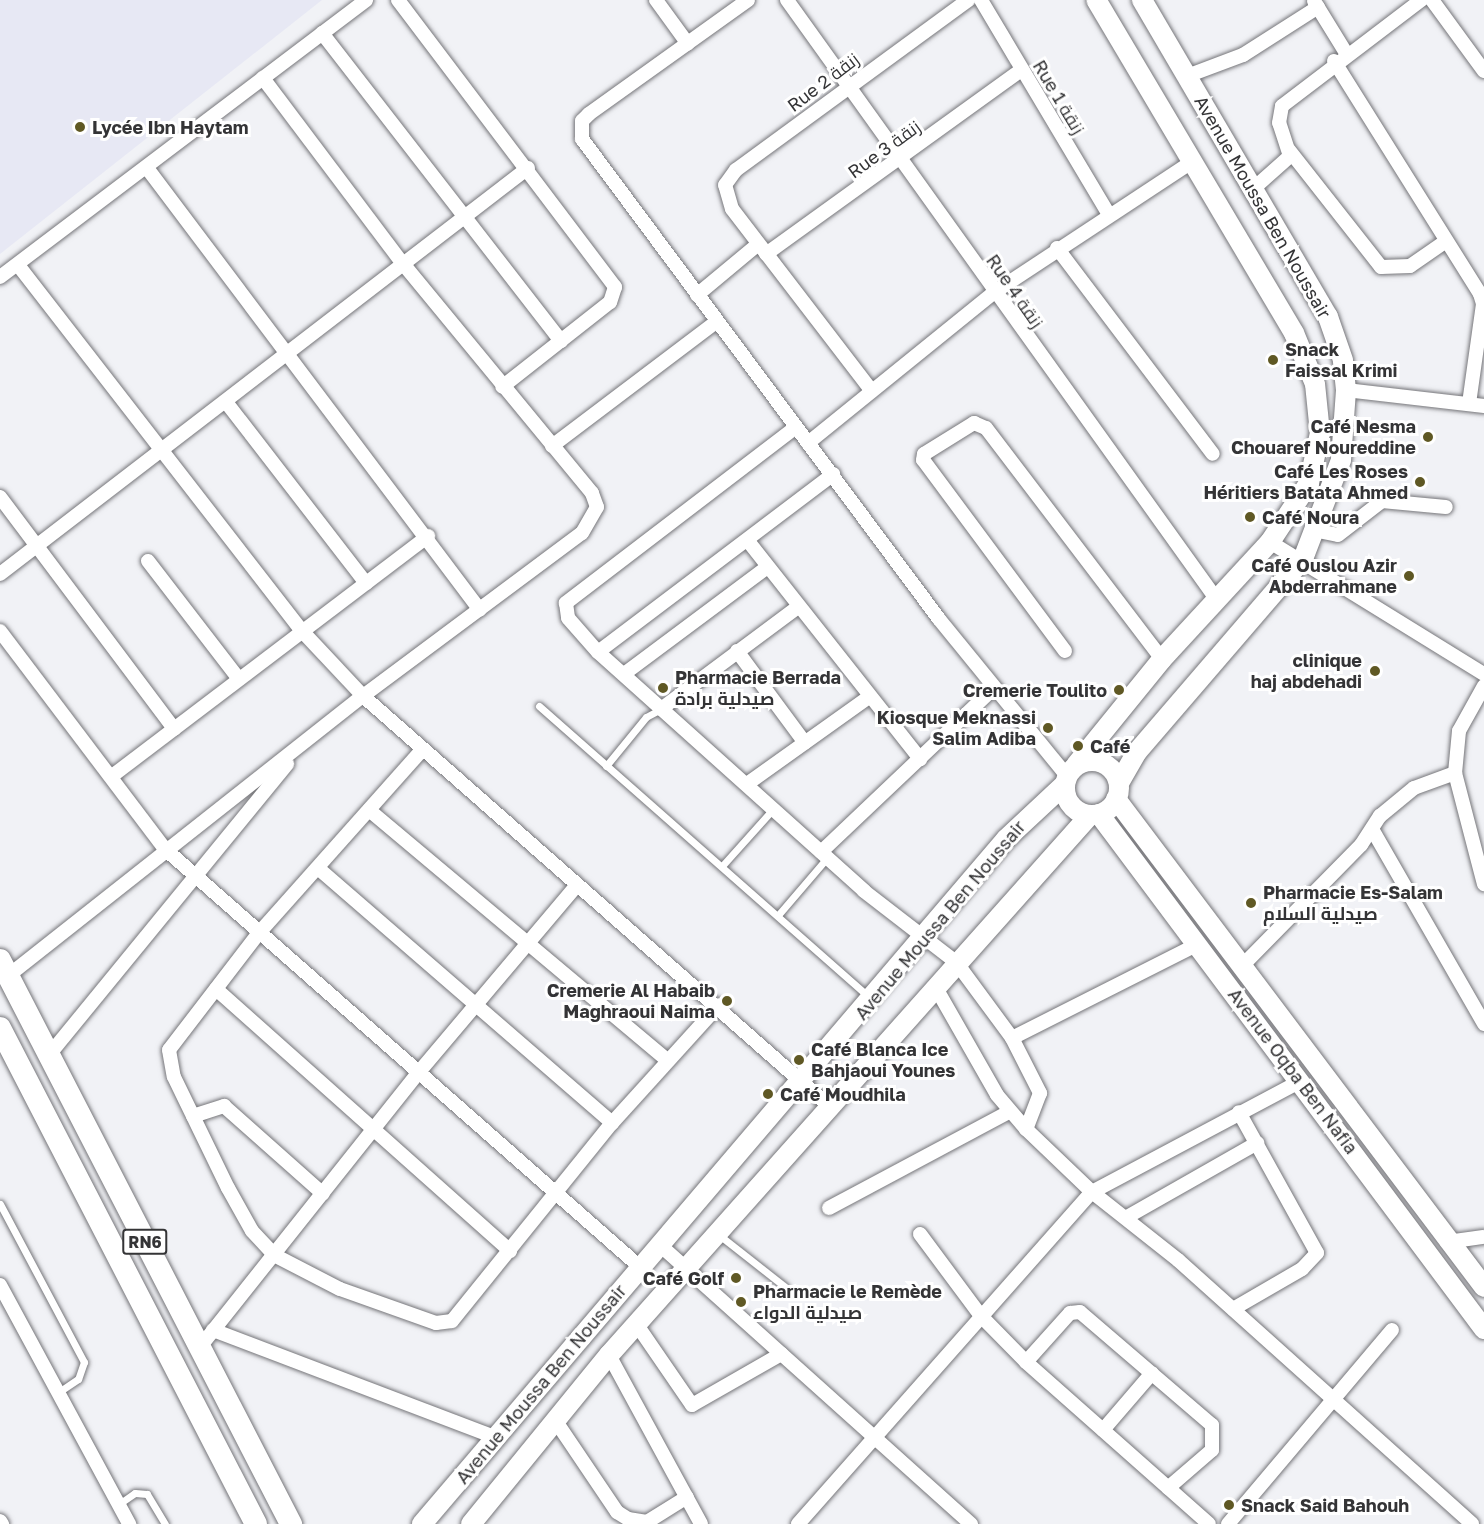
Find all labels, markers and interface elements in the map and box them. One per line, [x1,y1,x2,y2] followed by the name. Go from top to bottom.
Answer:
[783,48,863,116] street label: Rue 2 زنقة
[1029,56,1089,138] street label: Rue 1 زنقة
[1190,92,1336,322] street label: Avenue Moussa Ben Noussair
[92,116,249,138] place label: Lycée Ibn Haytam
[844,116,924,182] street label: Rue 3 زنقة
[73,120,87,134] marker: Lycée Ibn Haytam
[982,250,1048,332] street label: Rue 4 زنقة
[1285,339,1398,382] place label: Snack Faissal Krimi
[1266,353,1280,367] marker: Snack Faissal Krimi
[1231,416,1416,458] place label: Café Nesma Chouaref Noureddine
[1421,430,1435,444] marker: Café Nesma Chouaref Noureddine
[1203,461,1408,504] place label: Café Les Roses Héritiers Batata Ahmed
[1413,475,1427,489] marker: Café Les Roses Héritiers Batata Ahmed
[1262,506,1359,528] place label: Café Noura
[1243,510,1257,524] marker: Café Noura
[1251,555,1397,598] place label: Café Ouslou Azir Abderrahmane
[1402,569,1416,583] marker: Café Ouslou Azir Abderrahmane
[1251,650,1362,692] place label: clinique haj abdehadi
[1366,662,1384,680] marker: clinique haj abdehadi
[675,667,841,710] place label: Pharmacie Berrada صيدلية برادة
[963,679,1107,701] place label: Cremerie Toulito
[656,681,670,695] marker: Pharmacie Berrada صيدلية برادة
[1112,683,1126,697] marker: Cremerie Toulito
[877,707,1036,750] place label: Kiosque Meknassi Salim Adiba
[1041,721,1055,735] marker: Kiosque Meknassi Salim Adiba
[1090,735,1130,757] place label: Café
[1071,739,1085,753] marker: Café
[850,816,1030,1024] street label: Avenue Moussa Ben Noussair
[1263,882,1443,924] place label: Pharmacie Es-Salam صيدلية السلام
[1244,896,1258,910] marker: Pharmacie Es-Salam صيدلية السلام
[547,980,715,1022] place label: Cremerie Al Habaib Maghraoui Naima
[1224,984,1362,1158] street label: Avenue Oqba Ben Nafia
[720,994,734,1008] marker: Cremerie Al Habaib Maghraoui Naima
[811,1039,955,1082] place label: Café Blanca Ice Bahjaoui Younes
[792,1053,806,1067] marker: Café Blanca Ice Bahjaoui Younes
[780,1083,906,1105] place label: Café Moudhila
[761,1087,775,1101] marker: Café Moudhila
[121,1229,169,1255] road number: RN6
[643,1267,724,1289] place label: Café Golf
[729,1271,743,1285] marker: Café Golf
[451,1280,631,1488] street label: Avenue Moussa Ben Noussair
[753,1281,942,1324] place label: Pharmacie le Remède صيدلية الدواء
[734,1295,748,1309] marker: Pharmacie le Remède صيدلية الدواء
[1241,1494,1409,1516] place label: Snack Said Bahouh
[1222,1498,1236,1512] marker: Snack Said Bahouh

